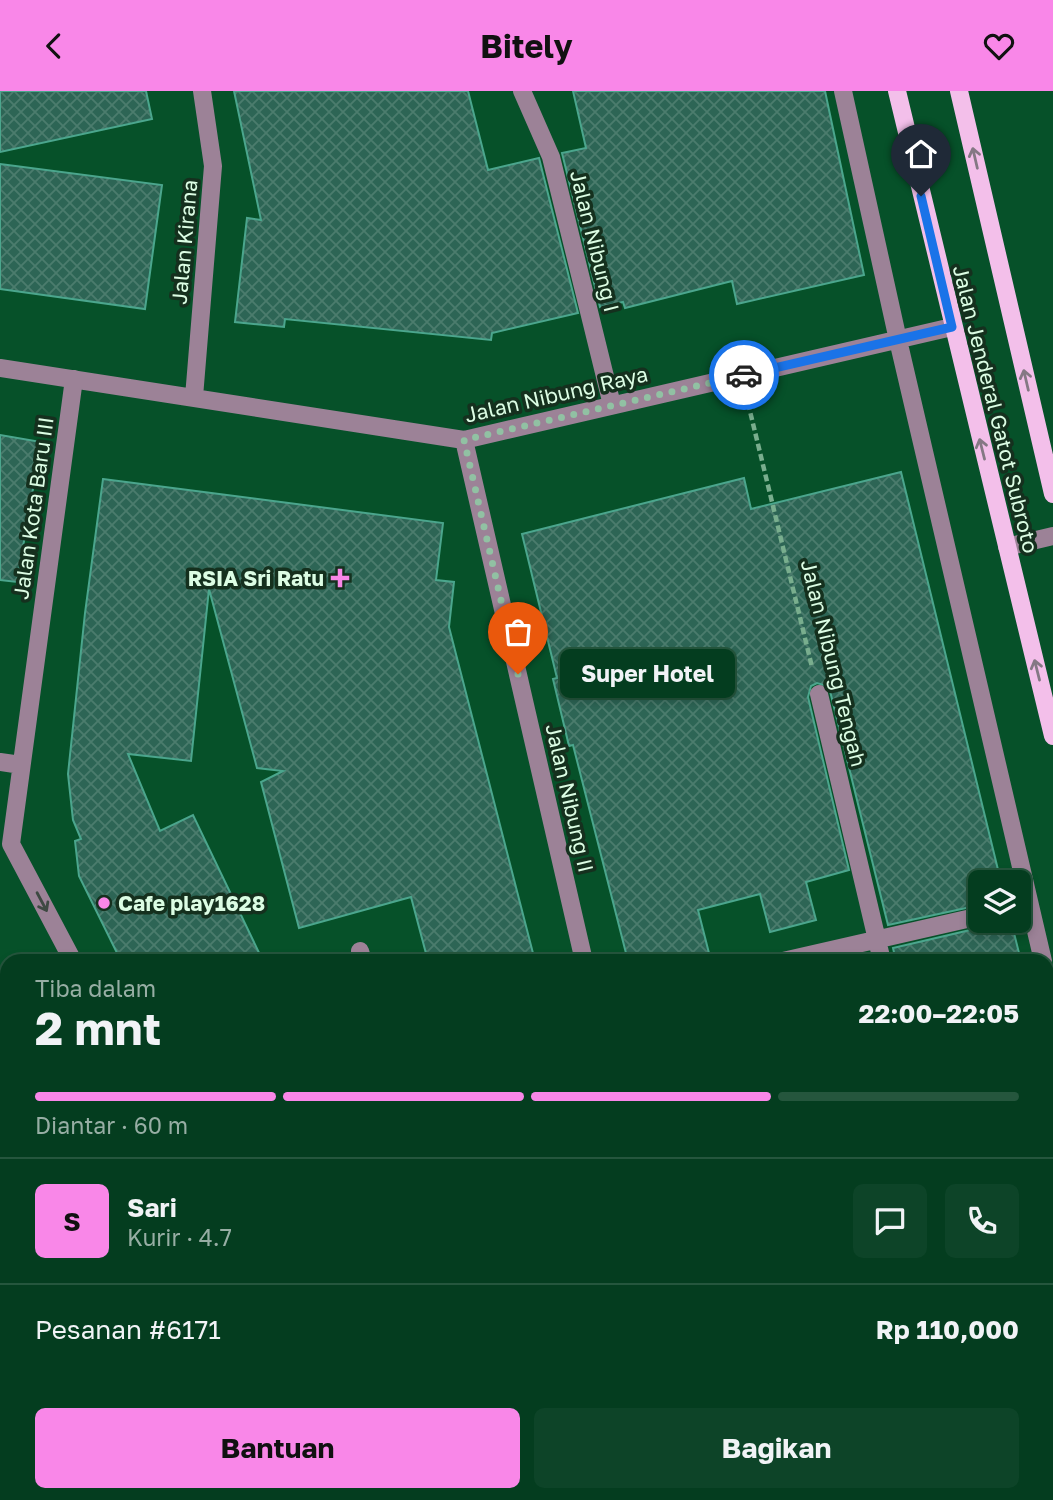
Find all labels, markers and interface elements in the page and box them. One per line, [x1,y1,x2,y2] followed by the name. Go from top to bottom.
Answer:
[35,27,73,65] icon: back
[480,27,573,65] text: Bitely
[980,27,1018,65] icon: heart
[891,124,951,196] pin
[902,135,940,173] icon: home
[967,147,981,170] one-way arrow
[565,167,625,315] street label: Jalan Nibung I
[166,179,202,305] street label: Jalan Kirana
[948,262,1044,556] street label: Jalan Jenderal Gatot Subroto
[709,340,779,410] courier
[725,356,763,394] icon: car
[462,360,650,428] street label: Jalan Nibung Raya
[1019,369,1033,392] one-way arrow
[7,415,59,601] street label: Jalan Kota Baru III
[975,438,989,461] one-way arrow
[796,557,872,769] street label: Jalan Nibung Tengah
[188,565,324,591] place label: RSIA Sri Ratu
[330,568,350,588] marker: RSIA Sri Ratu
[488,602,548,674] pin
[499,613,537,651] icon: bag
[560,649,735,699] callout: Super Hotel
[581,659,714,687] text: Super Hotel
[1030,659,1043,682] one-way arrow
[540,721,600,875] street label: Jalan Nibung II
[968,870,1031,933] map controls
[968,870,1031,933] button: layers
[118,890,265,916] place label: Cafe play1628
[36,891,49,912] one-way arrow
[96,895,112,911] marker: Cafe play1628
[35,974,156,1002] text: Tiba dalam
[859,998,1019,1029] text: 22:00–22:05
[35,1000,161,1055] text: 2 mnt
[35,1111,188,1139] text: Diantar · 60 m
[853,1184,927,1258] button: chat
[945,1184,1019,1258] button: phone
[127,1192,177,1223] text: Sari
[63,1206,81,1237] text: S
[127,1223,232,1251] text: Kurir · 4.7
[35,1314,221,1345] text: Pesanan #6171
[876,1314,1019,1345] text: Rp 110,000
[35,1408,520,1488] button: Bantuan
[534,1408,1019,1488] button: Bagikan

